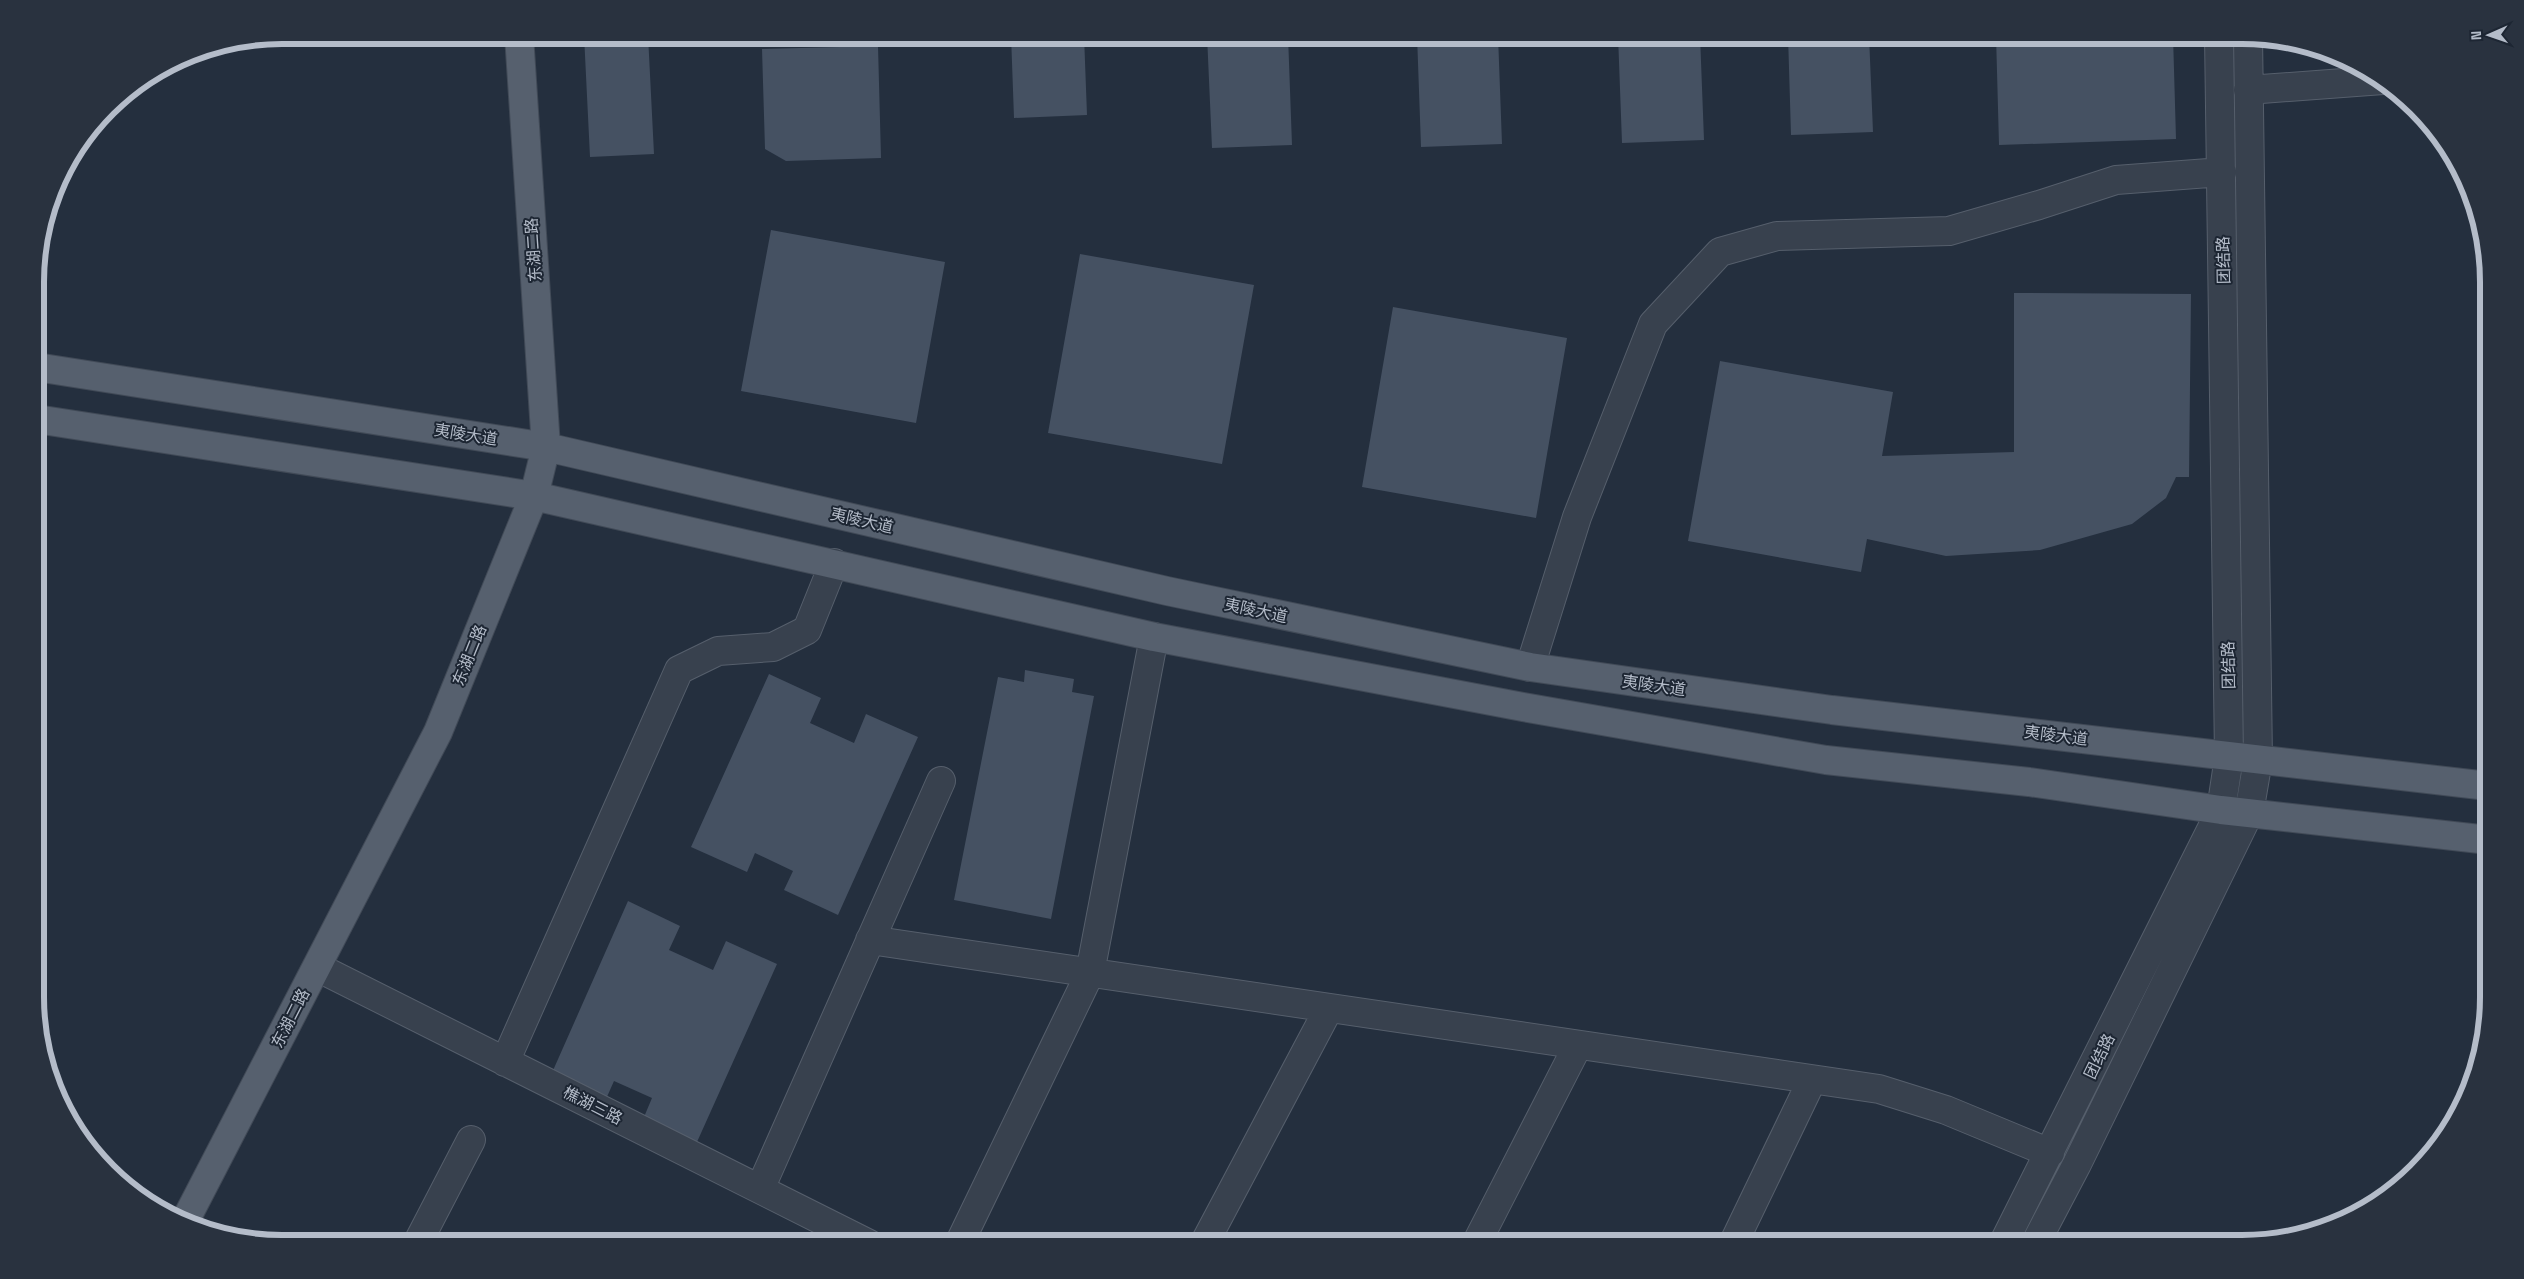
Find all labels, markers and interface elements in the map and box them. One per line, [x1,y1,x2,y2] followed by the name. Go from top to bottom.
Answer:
[2464,10,2514,60] north arrow
[2467,30,2485,40] text: N
[521,217,546,283] street label: 东湖二路
[2213,236,2234,284] street label: 团结路
[433,419,499,450] street label: 夷陵大道
[828,503,895,538] street label: 夷陵大道
[1222,594,1289,627] street label: 夷陵大道
[448,622,491,689] street label: 东湖二路
[2218,641,2239,689] street label: 团结路
[1621,671,1687,700] street label: 夷陵大道
[2023,721,2089,750] street label: 夷陵大道
[267,985,314,1052] street label: 东湖二路
[2079,1030,2119,1082] street label: 团结路
[559,1082,626,1129] street label: 樵湖三路

